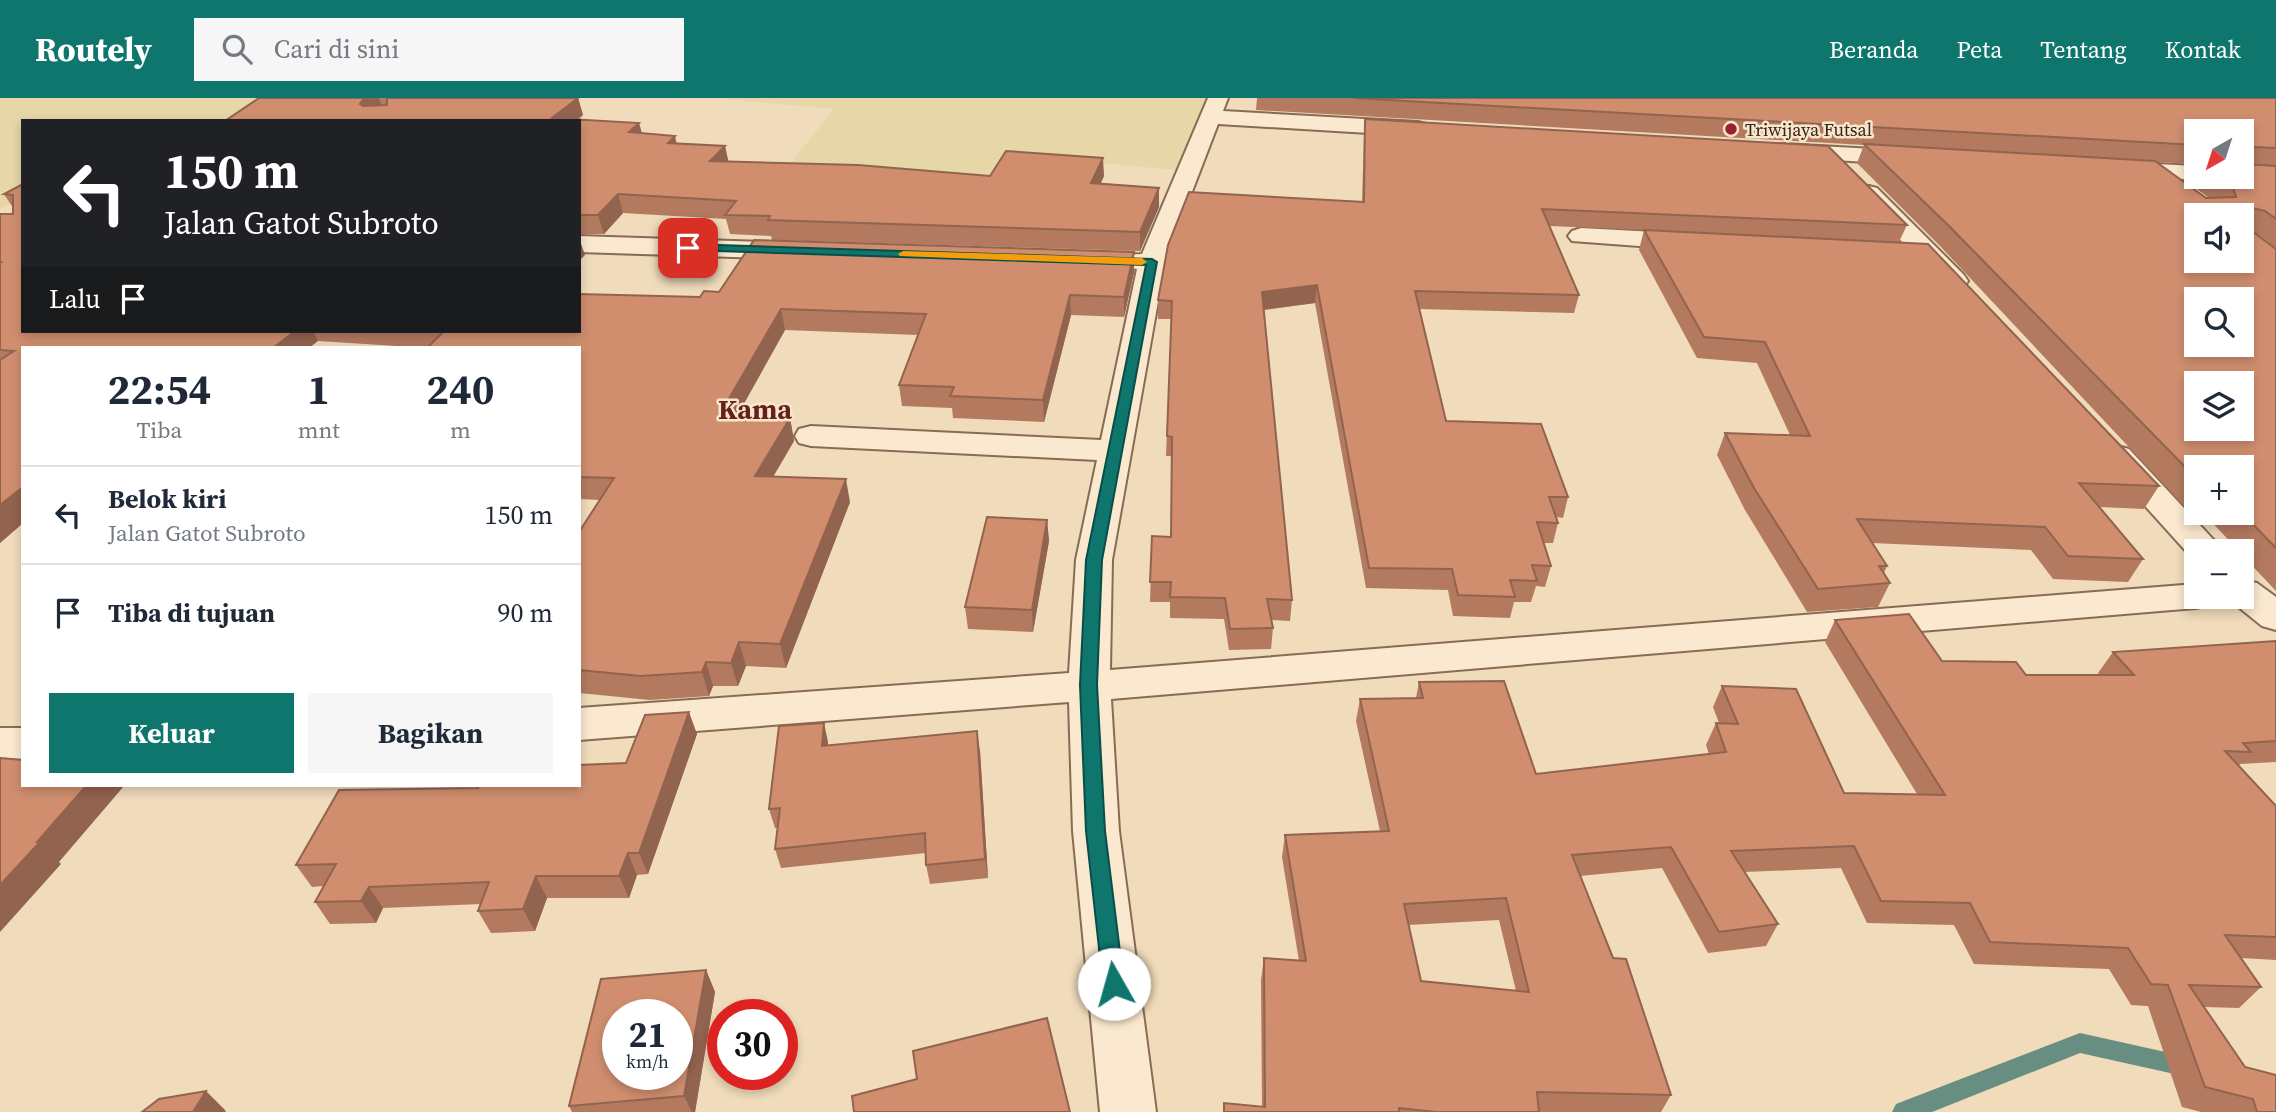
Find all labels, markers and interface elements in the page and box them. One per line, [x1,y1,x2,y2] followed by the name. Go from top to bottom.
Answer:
[194,18,684,81] search box
[35,27,152,72] text: Routely
[218,30,256,68] icon: search
[274,31,399,67] text: Cari di sini
[1829,33,1918,66] text: Beranda
[1956,33,2002,66] text: Peta
[2040,33,2127,66] text: Tentang
[2165,33,2241,66] text: Kontak
[1745,117,1872,142] place label: Triwijaya Futsal
[2184,119,2254,189] north arrow
[2184,119,2254,609] map controls
[1723,121,1739,137] marker: Triwijaya Futsal
[164,137,299,204] text: 150 m
[49,147,140,238] icon: left
[164,201,439,245] text: Jalan Gatot Subroto
[2184,203,2254,273] button: sound
[658,218,718,278] pin
[669,229,707,267] icon: arrive
[114,280,152,318] icon: arrive
[49,281,100,317] text: Lalu
[2184,287,2254,357] button: search
[108,360,211,418] text: 22:54
[307,360,330,418] text: 1
[426,360,494,418] text: 240
[2184,371,2254,441] button: layers
[718,390,792,428] district label: Kama
[136,414,182,446] text: Tiba
[298,414,340,446] text: mnt
[450,414,471,446] text: m
[2184,455,2254,525] button: +
[108,481,226,517] text: Belok kiri
[49,496,87,534] icon: left
[485,497,553,533] text: 150 m
[108,517,306,549] text: Jalan Gatot Subroto
[2184,539,2254,609] button: −
[49,594,87,632] icon: arrive
[108,595,275,631] text: Tiba di tujuan
[498,595,553,631] text: 90 m
[49,693,294,773] button: Keluar
[308,693,553,773] button: Bagikan
[1077,947,1151,1021] position arrow
[707,999,798,1090] speed limit sign: 30
[629,1011,666,1059] text: 21
[626,1049,669,1074] text: km/h

